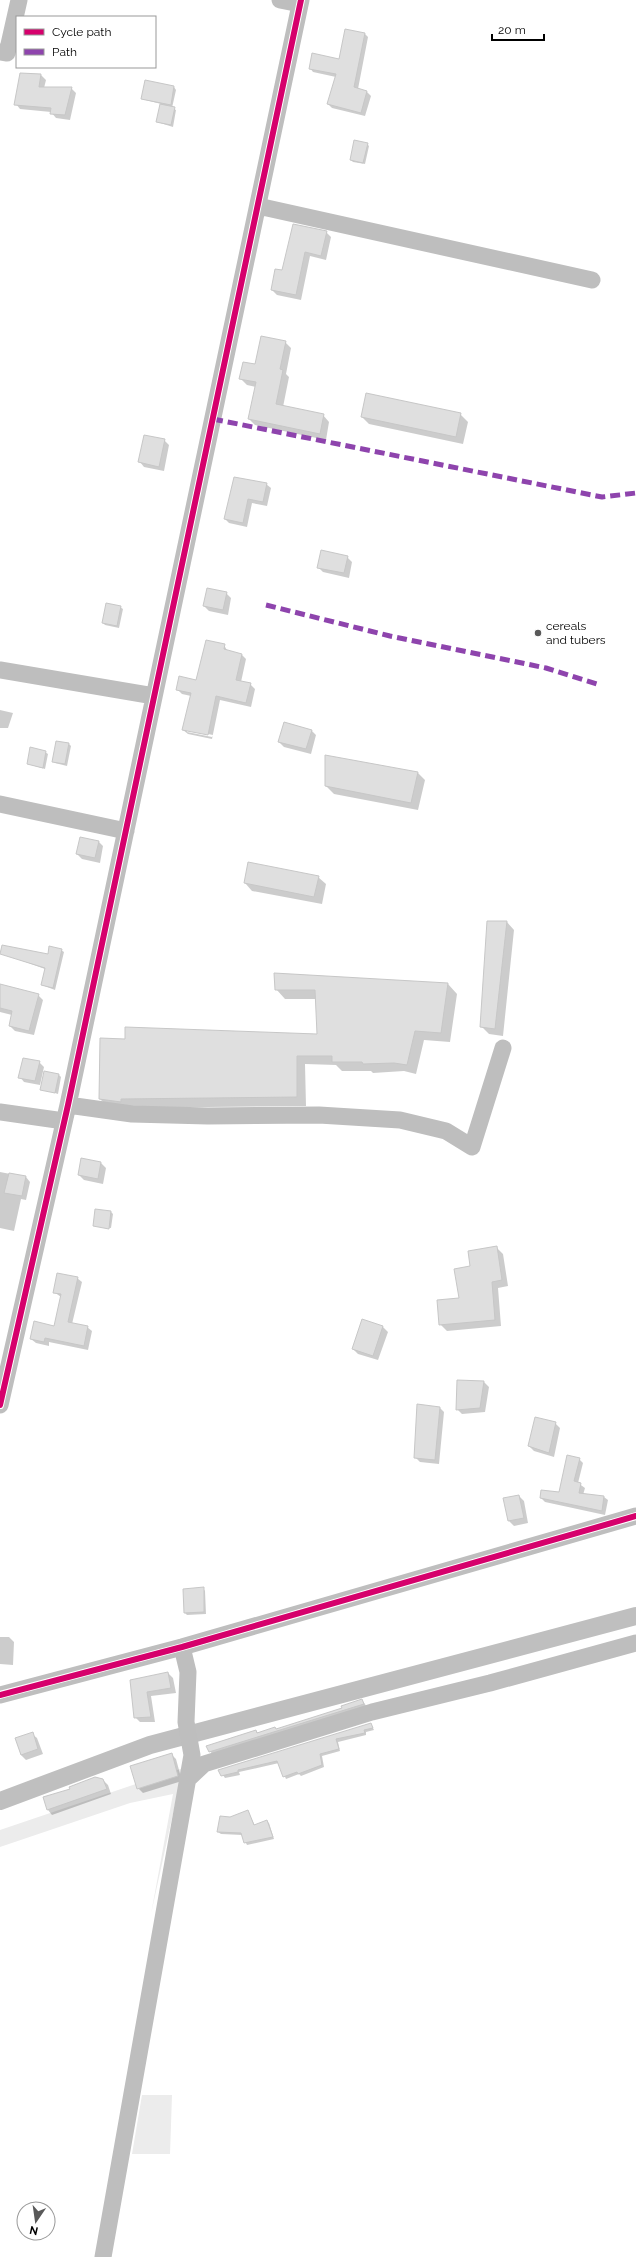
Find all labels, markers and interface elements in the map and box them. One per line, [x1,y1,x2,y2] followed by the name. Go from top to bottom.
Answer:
[16,16,156,68] legend
[492,16,544,42] scale bar
[498,23,526,37] text: 20 m
[52,25,111,39] text: Cycle path
[52,45,77,59] text: Path
[546,619,606,647] place label: cereals and tubers
[533,628,543,638] marker: cereals and tubers
[16,2201,56,2241] north arrow
[28,2223,39,2238] text: N

